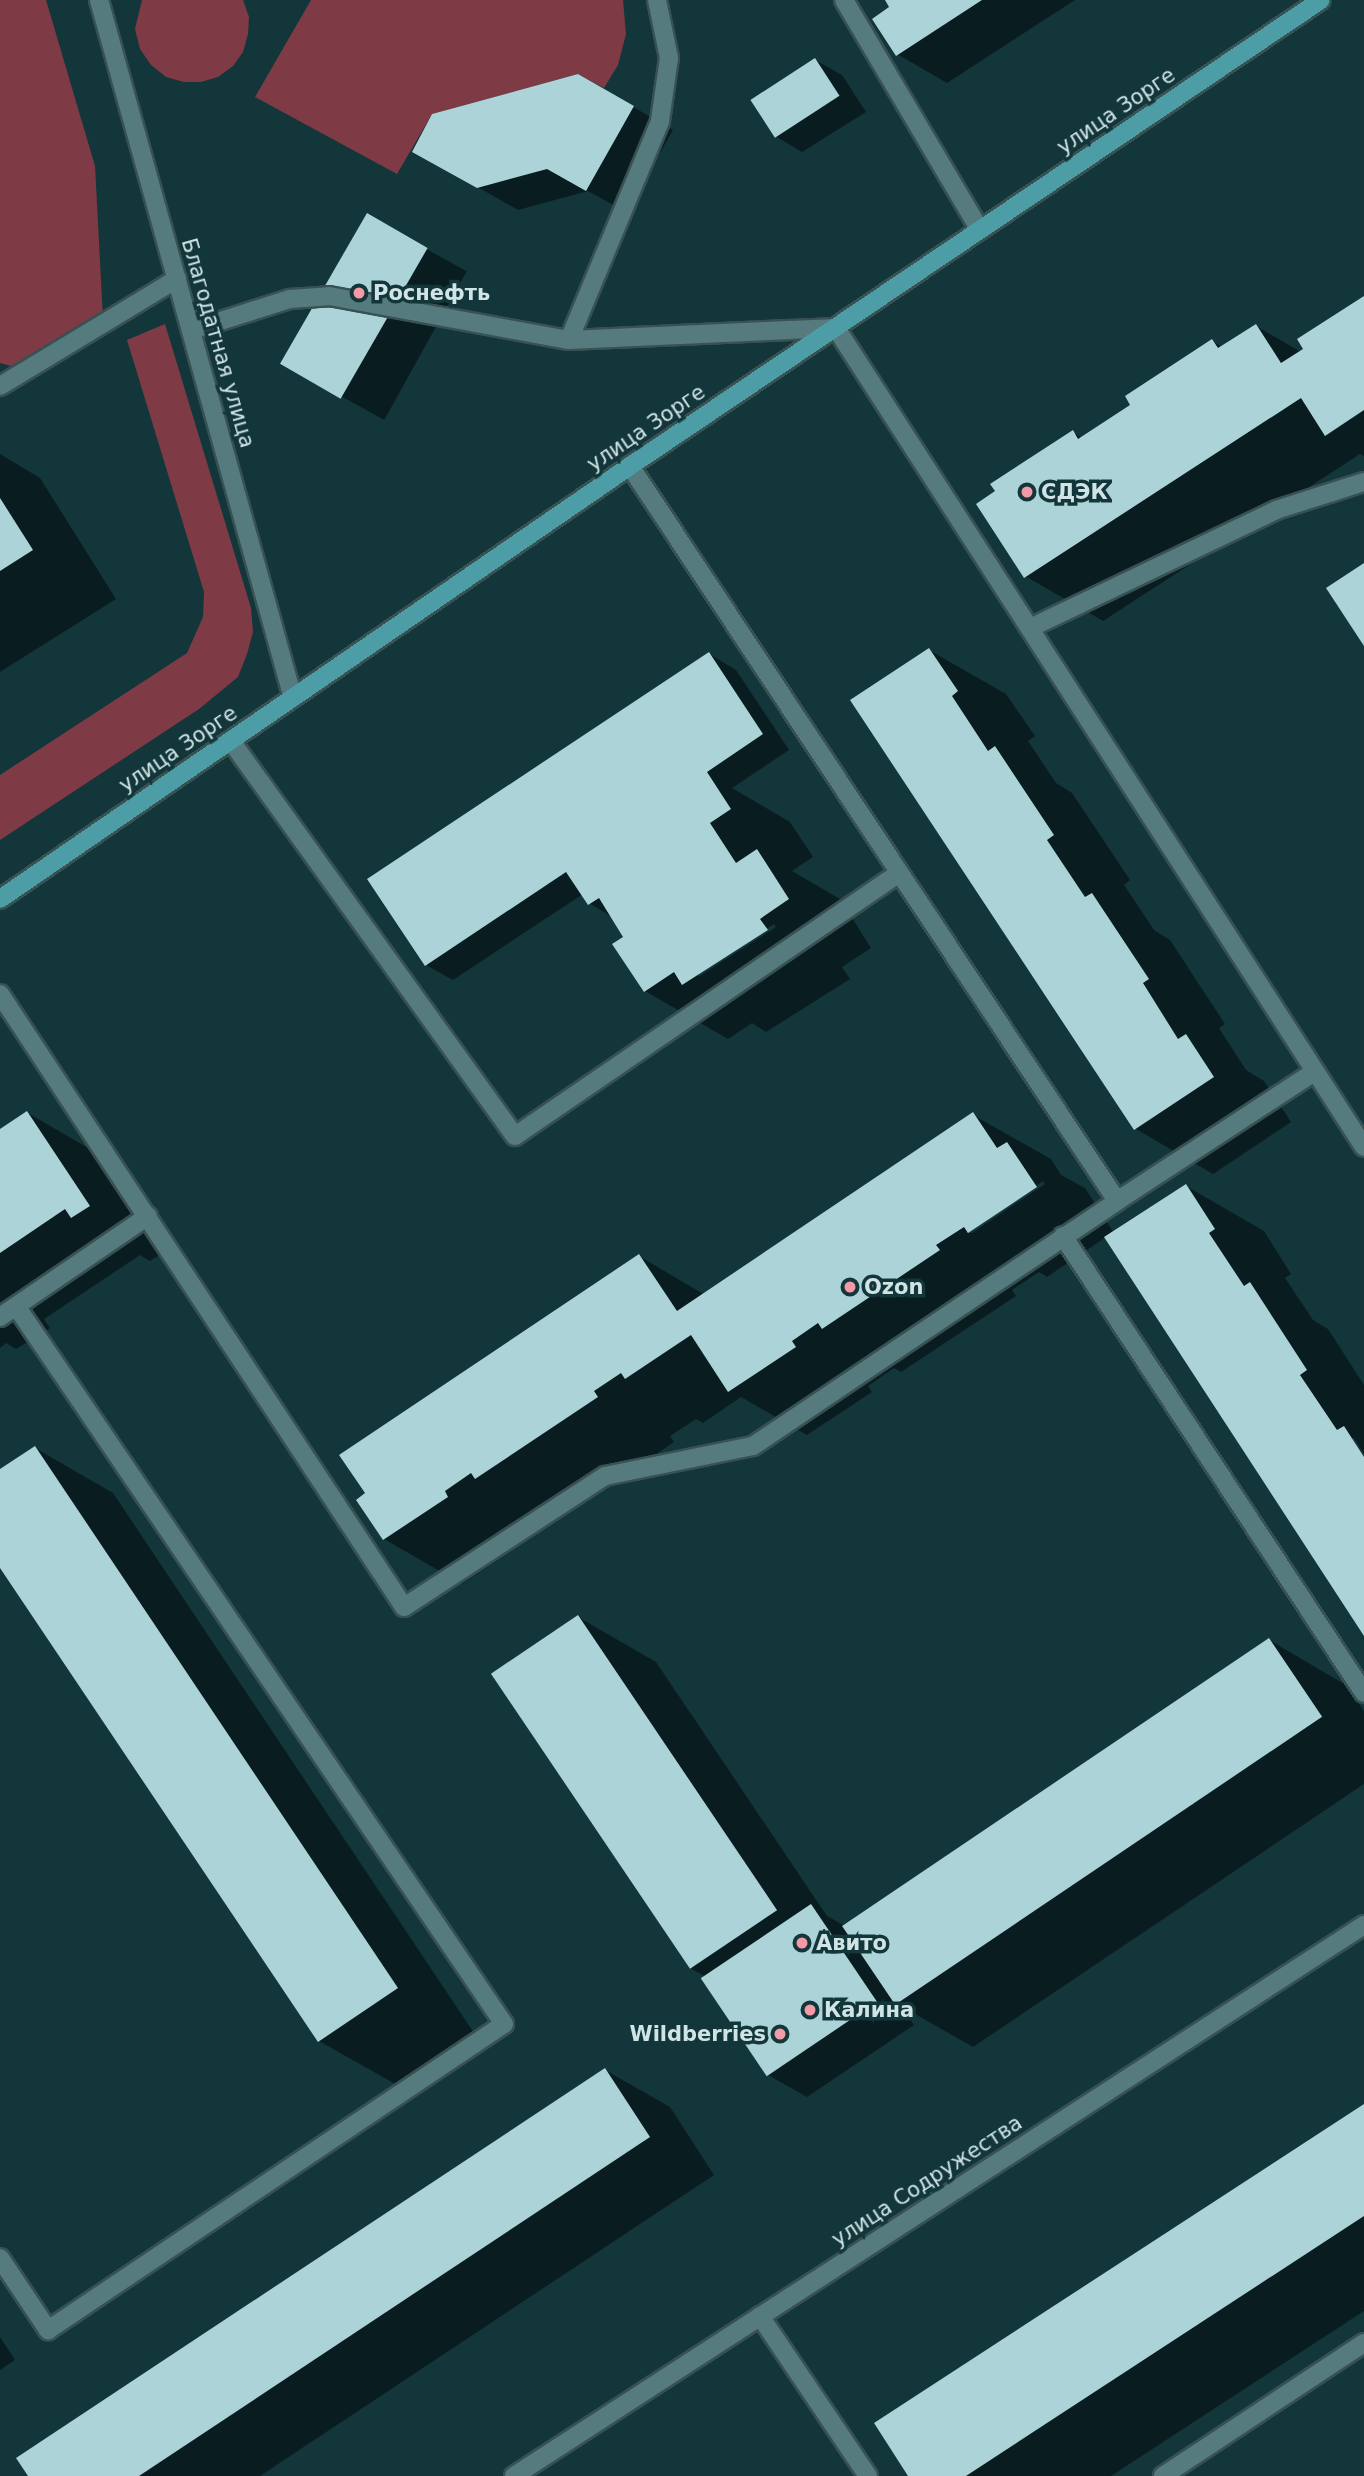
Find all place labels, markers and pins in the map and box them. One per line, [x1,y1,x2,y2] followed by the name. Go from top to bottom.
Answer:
[373,280,490,306] place label: Роснефть
[351,285,367,301] marker: Роснефть
[1041,479,1108,505] place label: СДЭК
[1019,484,1035,500] marker: СДЭК
[864,1274,923,1300] place label: Ozon
[842,1279,858,1295] marker: Ozon
[816,1930,887,1956] place label: Авито
[794,1935,810,1951] marker: Авито
[824,1997,914,2023] place label: Калина
[802,2002,818,2018] marker: Калина
[629,2021,766,2047] place label: Wildberries
[772,2026,788,2042] marker: Wildberries

